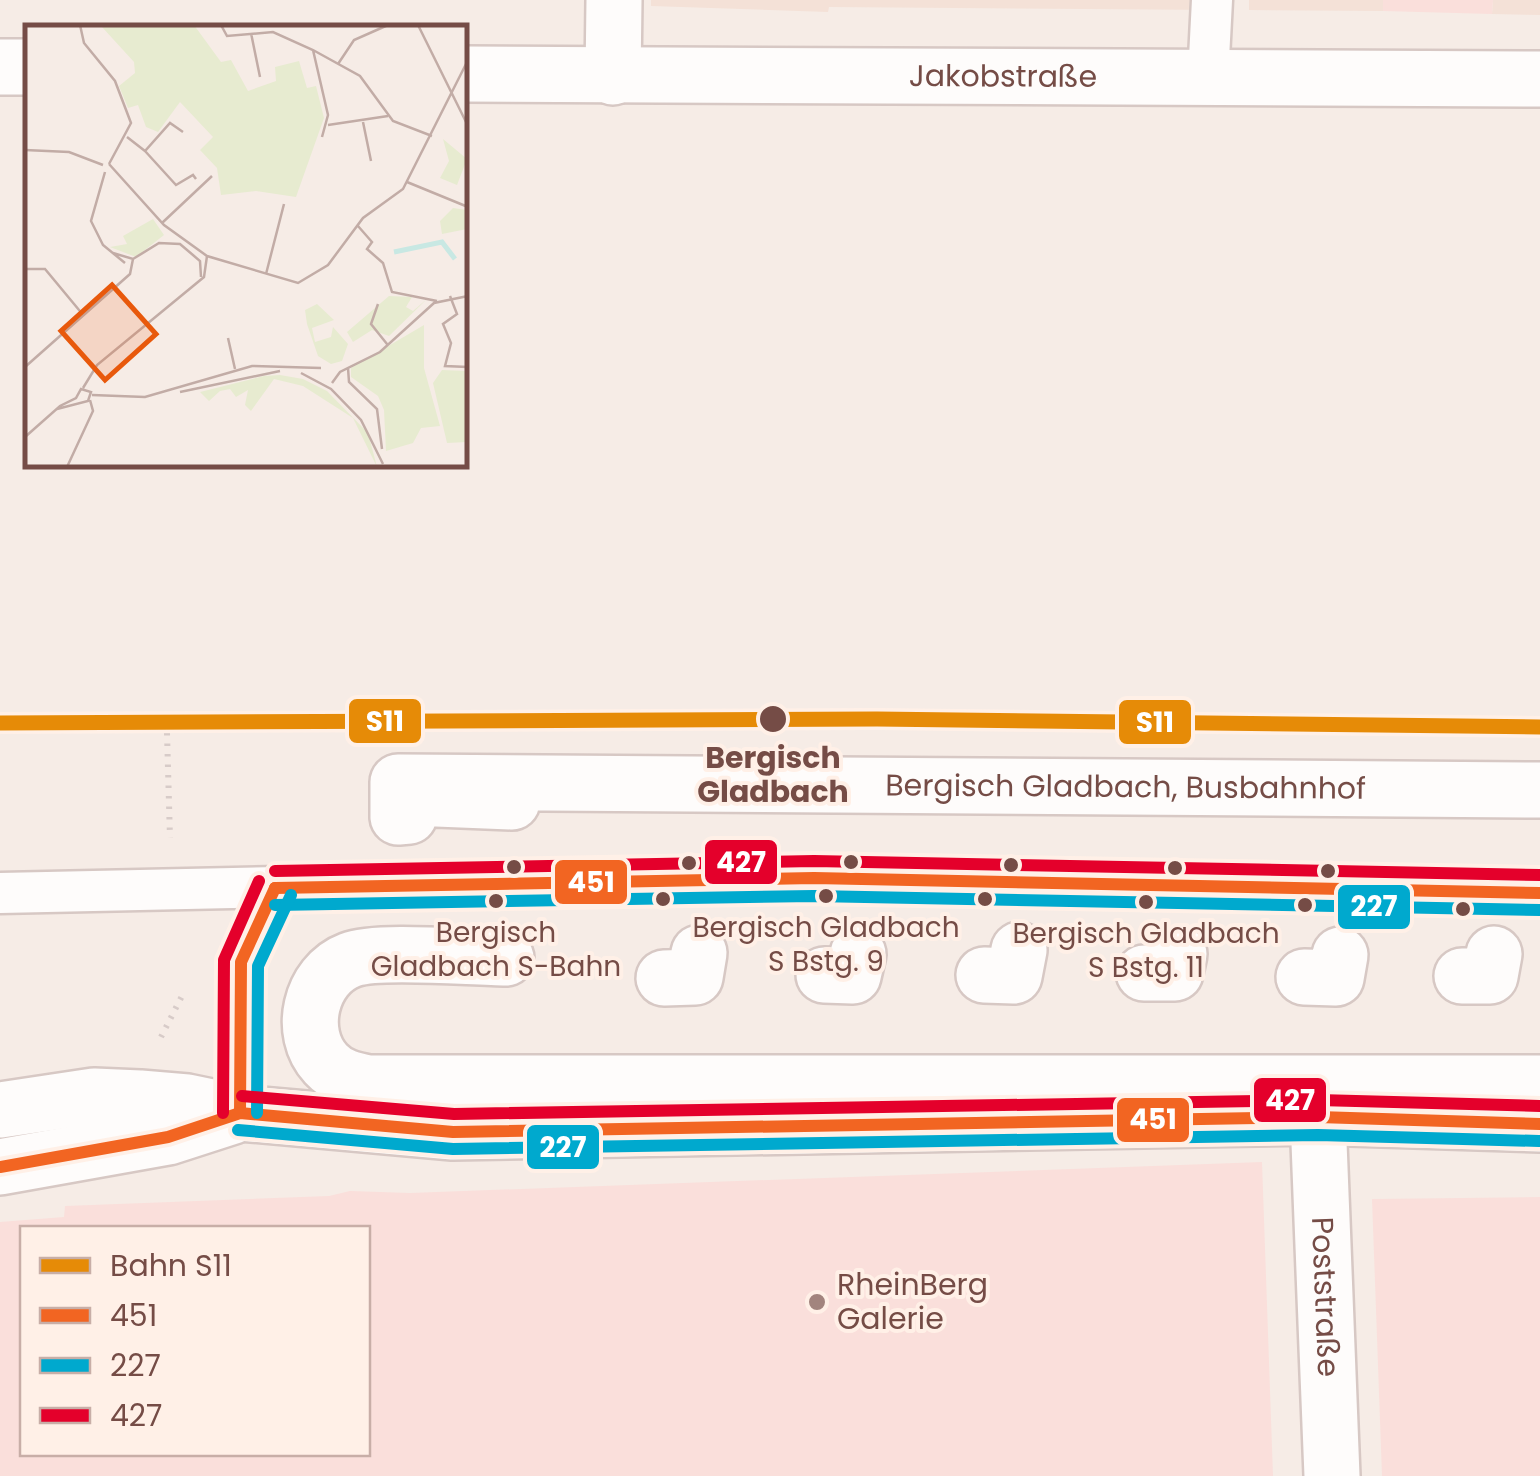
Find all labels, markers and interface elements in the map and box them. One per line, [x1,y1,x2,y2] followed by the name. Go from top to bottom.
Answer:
[25,25,468,468] inset map
[909,54,1097,98] street label: Jakobstraße
[347,697,423,745] line badge: S11
[1117,698,1193,746] line badge: S11
[366,702,404,741] text: S11
[757,703,789,735] marker: Bergisch Gladbach
[1136,703,1174,742] text: S11
[697,736,849,813] place label: Bergisch Gladbach
[885,763,1366,810] street label: Bergisch Gladbach, Busbahnhof
[703,838,779,886] line badge: 427
[716,843,766,882] text: 427
[841,852,861,872] unlabelled marker
[679,853,699,873] unlabelled marker
[1001,855,1021,875] unlabelled marker
[504,857,524,877] unlabelled marker
[553,858,629,906] line badge: 451
[1165,858,1185,878] unlabelled marker
[1318,861,1338,881] unlabelled marker
[567,863,615,902] text: 451
[1336,883,1412,931] line badge: 227
[816,886,836,906] marker: Bergisch Gladbach S Bstg. 9
[1351,887,1397,926] text: 227
[653,889,673,909] unlabelled marker
[975,889,995,909] unlabelled marker
[486,891,506,911] marker: Bergisch Gladbach S-Bahn
[1136,892,1156,912] marker: Bergisch Gladbach S Bstg. 11
[1295,895,1315,915] unlabelled marker
[1453,899,1473,919] unlabelled marker
[692,908,960,981] place label: Bergisch Gladbach S Bstg. 9
[371,913,621,986] place label: Bergisch Gladbach S-Bahn
[1012,914,1280,987] place label: Bergisch Gladbach S Bstg. 11
[1252,1076,1328,1124] line badge: 427
[1265,1081,1315,1120] text: 427
[1115,1096,1191,1144] line badge: 451
[1129,1100,1177,1139] text: 451
[525,1123,601,1171] line badge: 227
[540,1128,586,1167] text: 227
[1301,1216,1350,1378] street label: Poststraße
[20,1226,370,1456] legend
[110,1244,232,1287] text: Bahn S11
[837,1263,988,1340] place label: RheinBerg Galerie
[806,1291,828,1313] marker: RheinBerg Galerie
[110,1294,157,1337] text: 451
[110,1344,161,1387] text: 227
[110,1394,163,1437] text: 427

